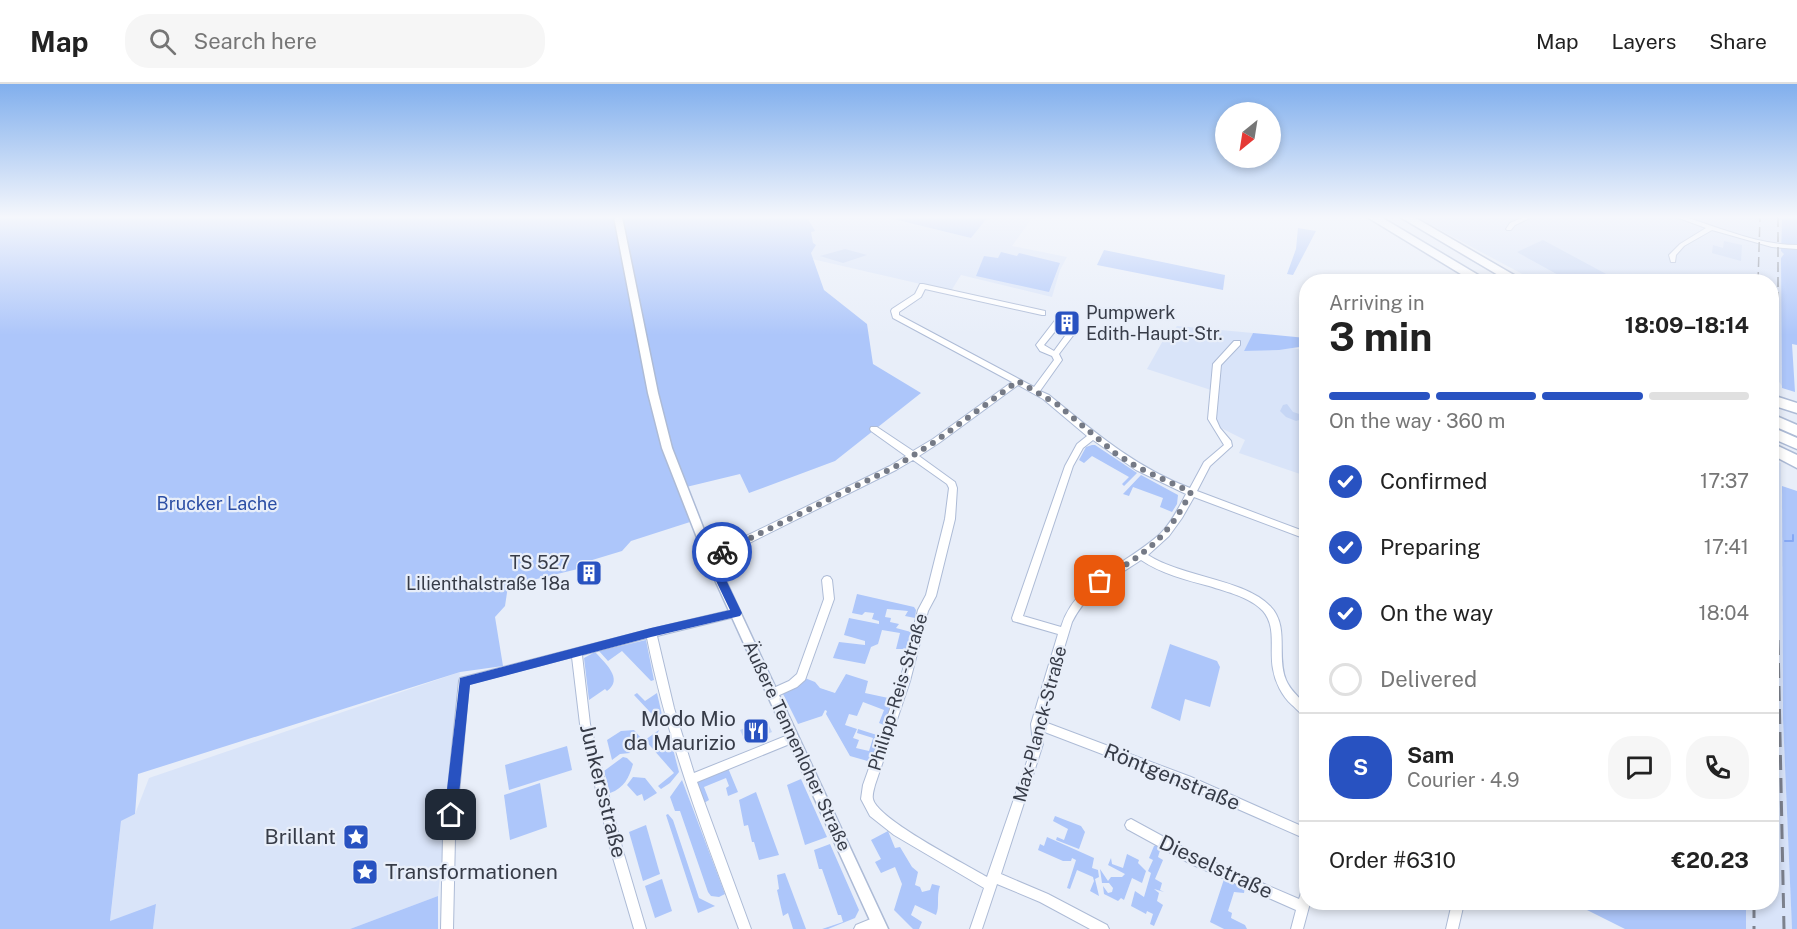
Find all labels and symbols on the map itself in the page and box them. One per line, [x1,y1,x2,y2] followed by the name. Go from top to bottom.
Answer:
[1215,102,1281,168] north arrow
[1086,302,1223,344] place label: Pumpwerk Edith-Haupt-Str.
[1052,308,1082,338] building icon: Pumpwerk Edith-Haupt-Str.
[157,493,277,514] park label: Brucker Lache
[692,522,752,582] courier
[406,552,570,594] place label: TS 527 Lilienthalstraße 18a
[1074,555,1125,606] pin
[574,558,604,588] building icon: TS 527 Lilienthalstraße 18a
[864,611,931,773] street label: Philipp-Reis-Straße
[739,637,856,854] street label: Äußere Tennenloher Straße
[1009,643,1070,804] street label: Max-Planck-Straße
[624,706,736,755] place label: Modo Mio da Maurizio
[741,716,771,746] restaurant icon: Modo Mio da Maurizio
[575,721,632,860] street label: Junkersstraße
[1100,738,1244,815] street label: Röntgenstraße
[425,789,476,840] pin
[341,822,371,852] place icon: Brillant
[265,824,336,849] place label: Brillant
[1155,829,1277,904] street label: Dieselstraße
[350,857,380,887] place icon: Transformationen
[385,859,558,884] place label: Transformationen

